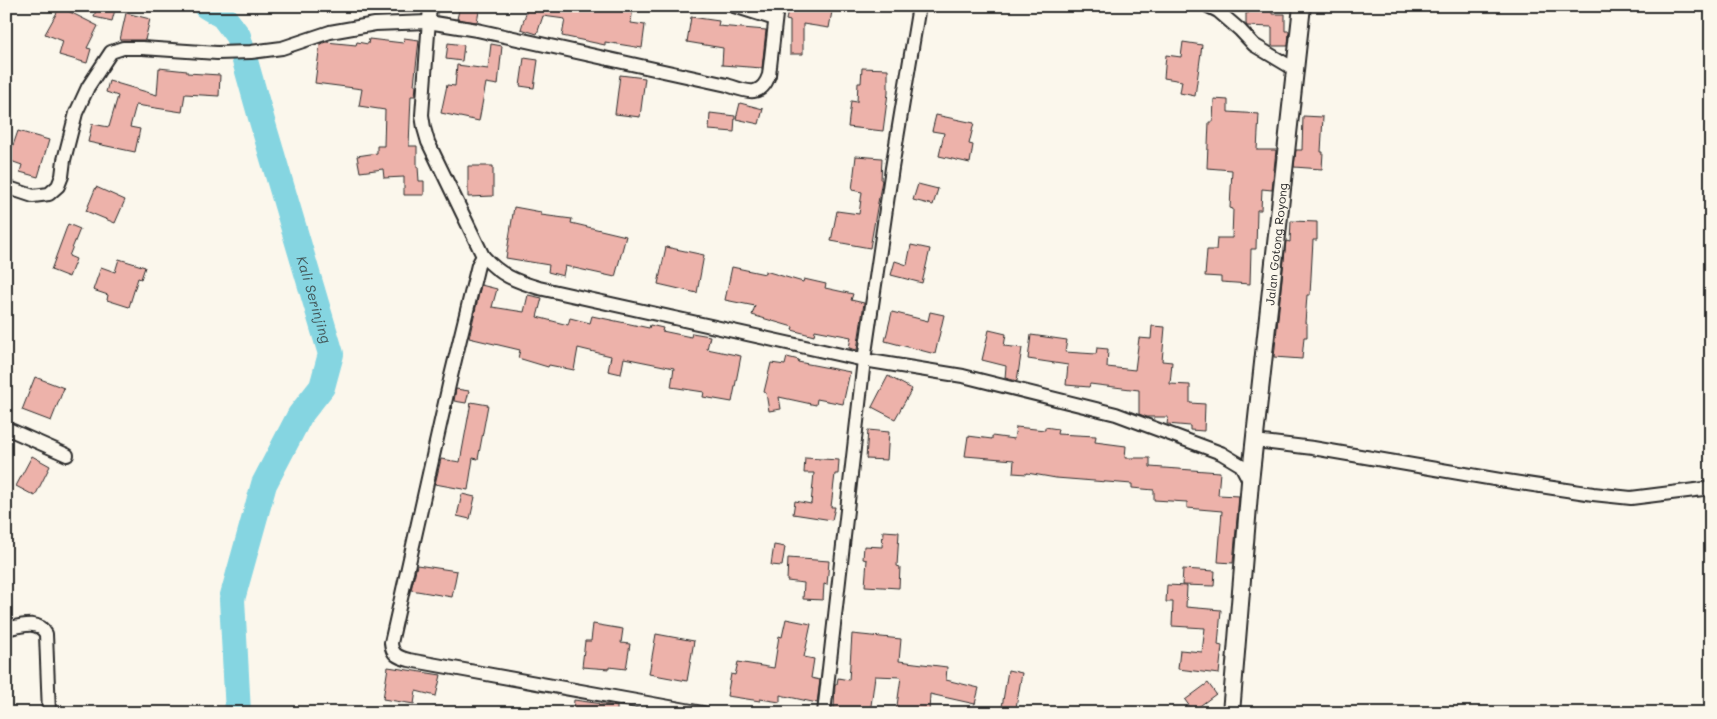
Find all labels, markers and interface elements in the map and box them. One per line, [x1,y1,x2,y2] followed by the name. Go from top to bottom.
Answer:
[1261,182,1291,306] street label: Jalan Gotong Royong
[293,253,337,345] water label: Kali Serinjing

